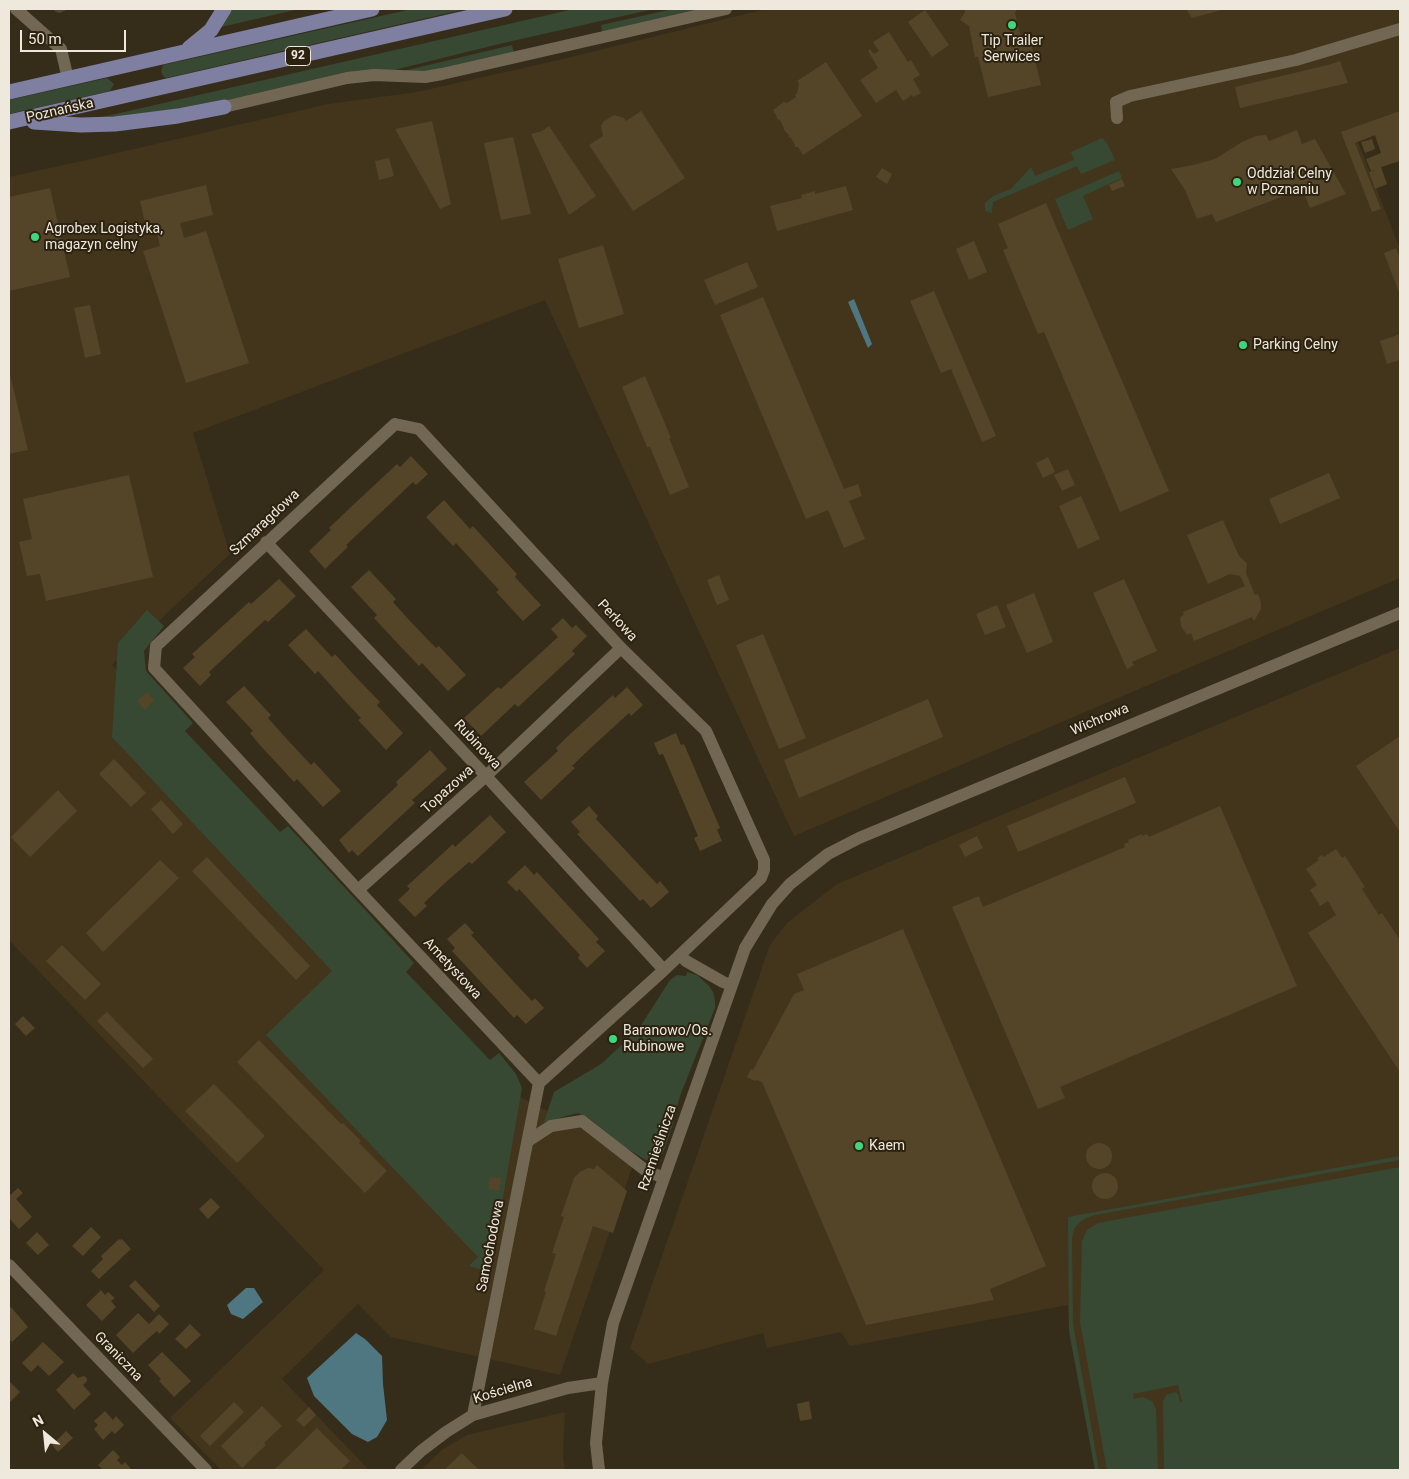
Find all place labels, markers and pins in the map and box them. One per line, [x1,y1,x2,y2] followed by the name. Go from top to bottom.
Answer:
[1006,19,1018,31] marker: Tip Trailer Serwices
[981,33,1043,65] place label: Tip Trailer Serwices
[1247,166,1332,198] place label: Oddział Celny w Poznaniu
[1231,176,1243,188] marker: Oddział Celny w Poznaniu
[45,221,163,253] place label: Agrobex Logistyka, magazyn celny
[29,231,41,243] marker: Agrobex Logistyka, magazyn celny
[1253,337,1338,353] place label: Parking Celny
[1237,339,1249,351] marker: Parking Celny
[623,1023,712,1056] place label: Baranowo/Os. Rubinowe
[607,1033,619,1045] marker: Baranowo/Os. Rubinowe
[869,1138,905,1154] place label: Kaem
[853,1140,865,1152] marker: Kaem

